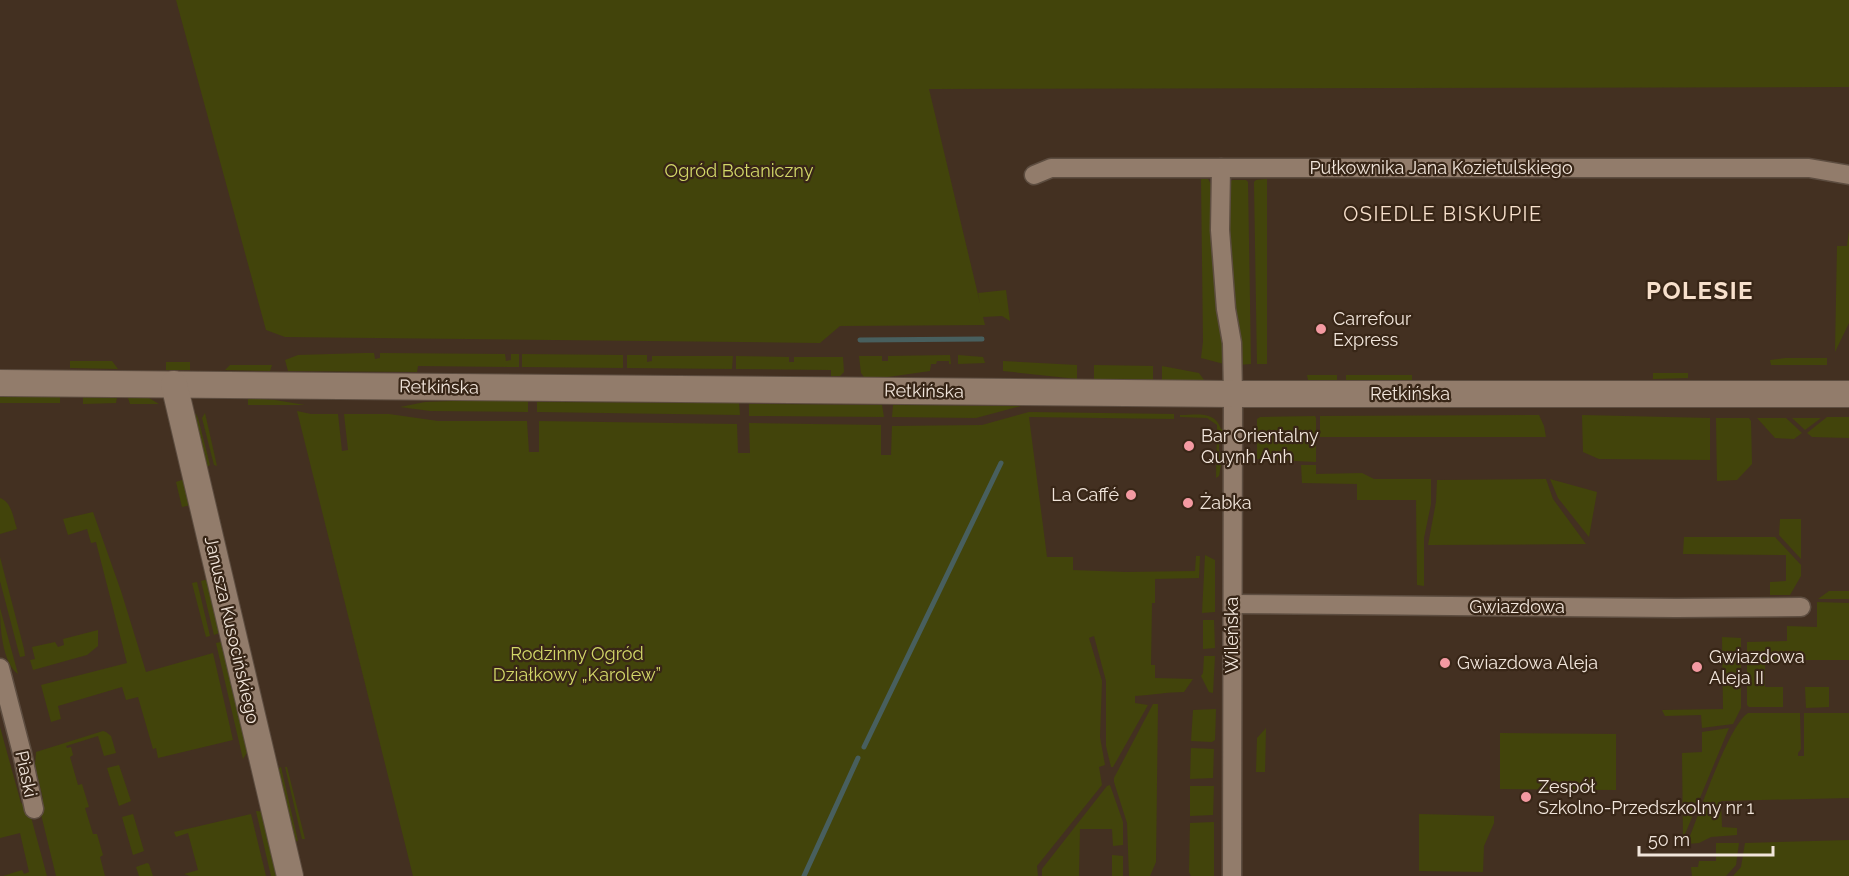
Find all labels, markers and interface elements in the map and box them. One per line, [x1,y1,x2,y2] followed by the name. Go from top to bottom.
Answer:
[1309,157,1573,178] street label: Pułkownika Jana Kozietulskiego
[665,160,814,181] park label: Ogród Botaniczny
[1343,202,1543,226] district label: OSIEDLE BISKUPIE
[1646,276,1754,305] district label: POLESIE
[1333,308,1412,350] place label: Carrefour Express
[1314,322,1328,336] marker: Carrefour Express
[399,375,479,398] street label: Retkińska
[884,379,964,402] street label: Retkińska
[1370,383,1450,404] street label: Retkińska
[1201,425,1319,467] place label: Bar Orientalny Quynh Anh
[1182,439,1196,453] marker: Bar Orientalny Quynh Anh
[1051,484,1119,505] place label: La Caffé
[1124,488,1138,502] marker: La Caffé
[1200,492,1252,513] place label: Żabka
[1181,496,1195,510] marker: Żabka
[201,534,264,726] street label: Janusza Kusocińskiego
[1469,596,1565,617] street label: Gwiazdowa
[1221,597,1242,673] street label: Wileńska
[493,643,661,685] park label: Rodzinny Ogród Działkowy „Karolew”
[1709,646,1805,688] place label: Gwiazdowa Aleja II
[1457,652,1598,673] place label: Gwiazdowa Aleja
[1438,656,1452,670] marker: Gwiazdowa Aleja
[1690,660,1704,674] marker: Gwiazdowa Aleja II
[11,749,42,799] street label: Piaski
[1538,776,1755,818] place label: Zespół Szkolno-Przedszkolny nr 1
[1519,790,1533,804] marker: Zespół Szkolno-Przedszkolny nr 1
[1639,819,1772,857] scale bar
[1648,829,1690,850] text: 50 m

